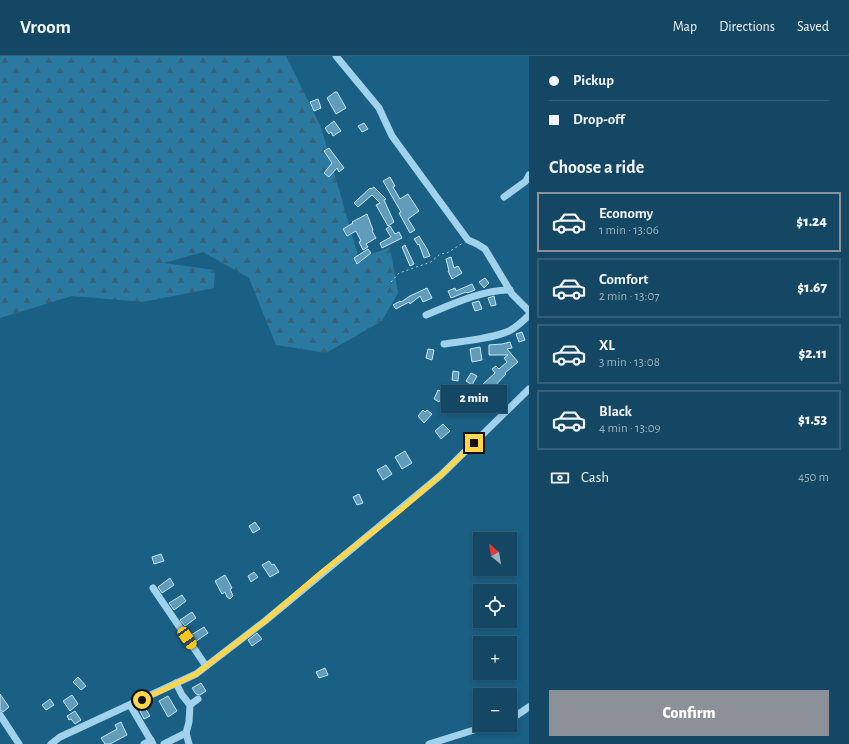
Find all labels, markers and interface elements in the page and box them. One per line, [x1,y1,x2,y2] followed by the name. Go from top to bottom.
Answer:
[20,18,71,37] text: Vroom
[673,20,697,34] text: Map
[719,20,775,34] text: Directions
[797,20,829,34] text: Saved
[573,73,614,88] text: Pickup
[573,112,625,127] text: Drop-off
[549,159,644,177] text: Choose a ride
[551,204,587,240] icon: car
[599,206,653,221] text: Economy
[796,214,827,229] text: $1.24
[599,224,659,237] text: 1 min · 13:06
[551,270,587,306] icon: car
[599,272,648,287] text: Comfort
[797,280,827,295] text: $1.67
[599,290,660,303] text: 2 min · 13:07
[551,336,587,372] icon: car
[599,338,615,353] text: XL
[798,346,827,361] text: $2.11
[599,356,660,369] text: 3 min · 13:08
[441,385,507,413] callout: 2 min
[459,392,489,405] text: 2 min
[551,402,587,438] icon: car
[599,404,632,419] text: Black
[798,412,827,427] text: $1.53
[599,422,661,435] text: 4 min · 13:09
[465,434,483,452] route end
[549,467,571,489] icon: cash
[581,470,609,485] text: Cash
[798,471,829,484] text: 450 m
[473,532,517,576] north arrow
[473,532,517,732] map controls
[473,584,517,628] button: locate
[175,625,199,651] car
[473,636,517,680] button: +
[473,688,517,732] button: −
[549,690,829,736] button: Confirm
[133,691,151,709] route start

